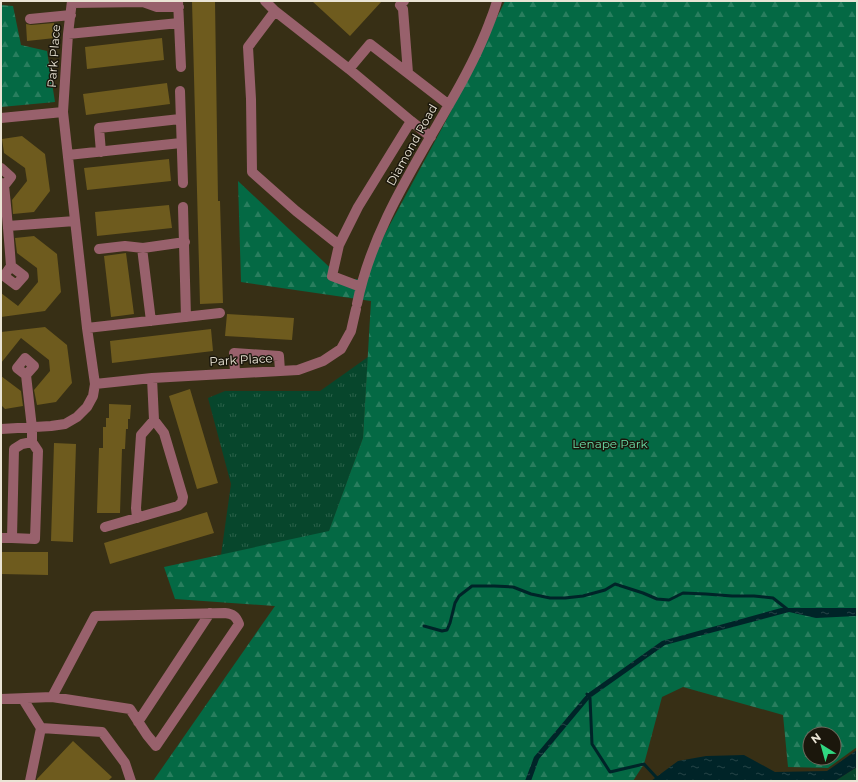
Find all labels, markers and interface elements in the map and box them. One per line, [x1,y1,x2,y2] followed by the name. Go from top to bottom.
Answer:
[44,24,63,88] street label: Park Place
[383,101,440,188] street label: Diamond Road
[209,350,273,369] street label: Park Place
[572,436,648,451] park label: Lenape Park
[802,726,842,766] north arrow
[808,730,824,746] text: N

